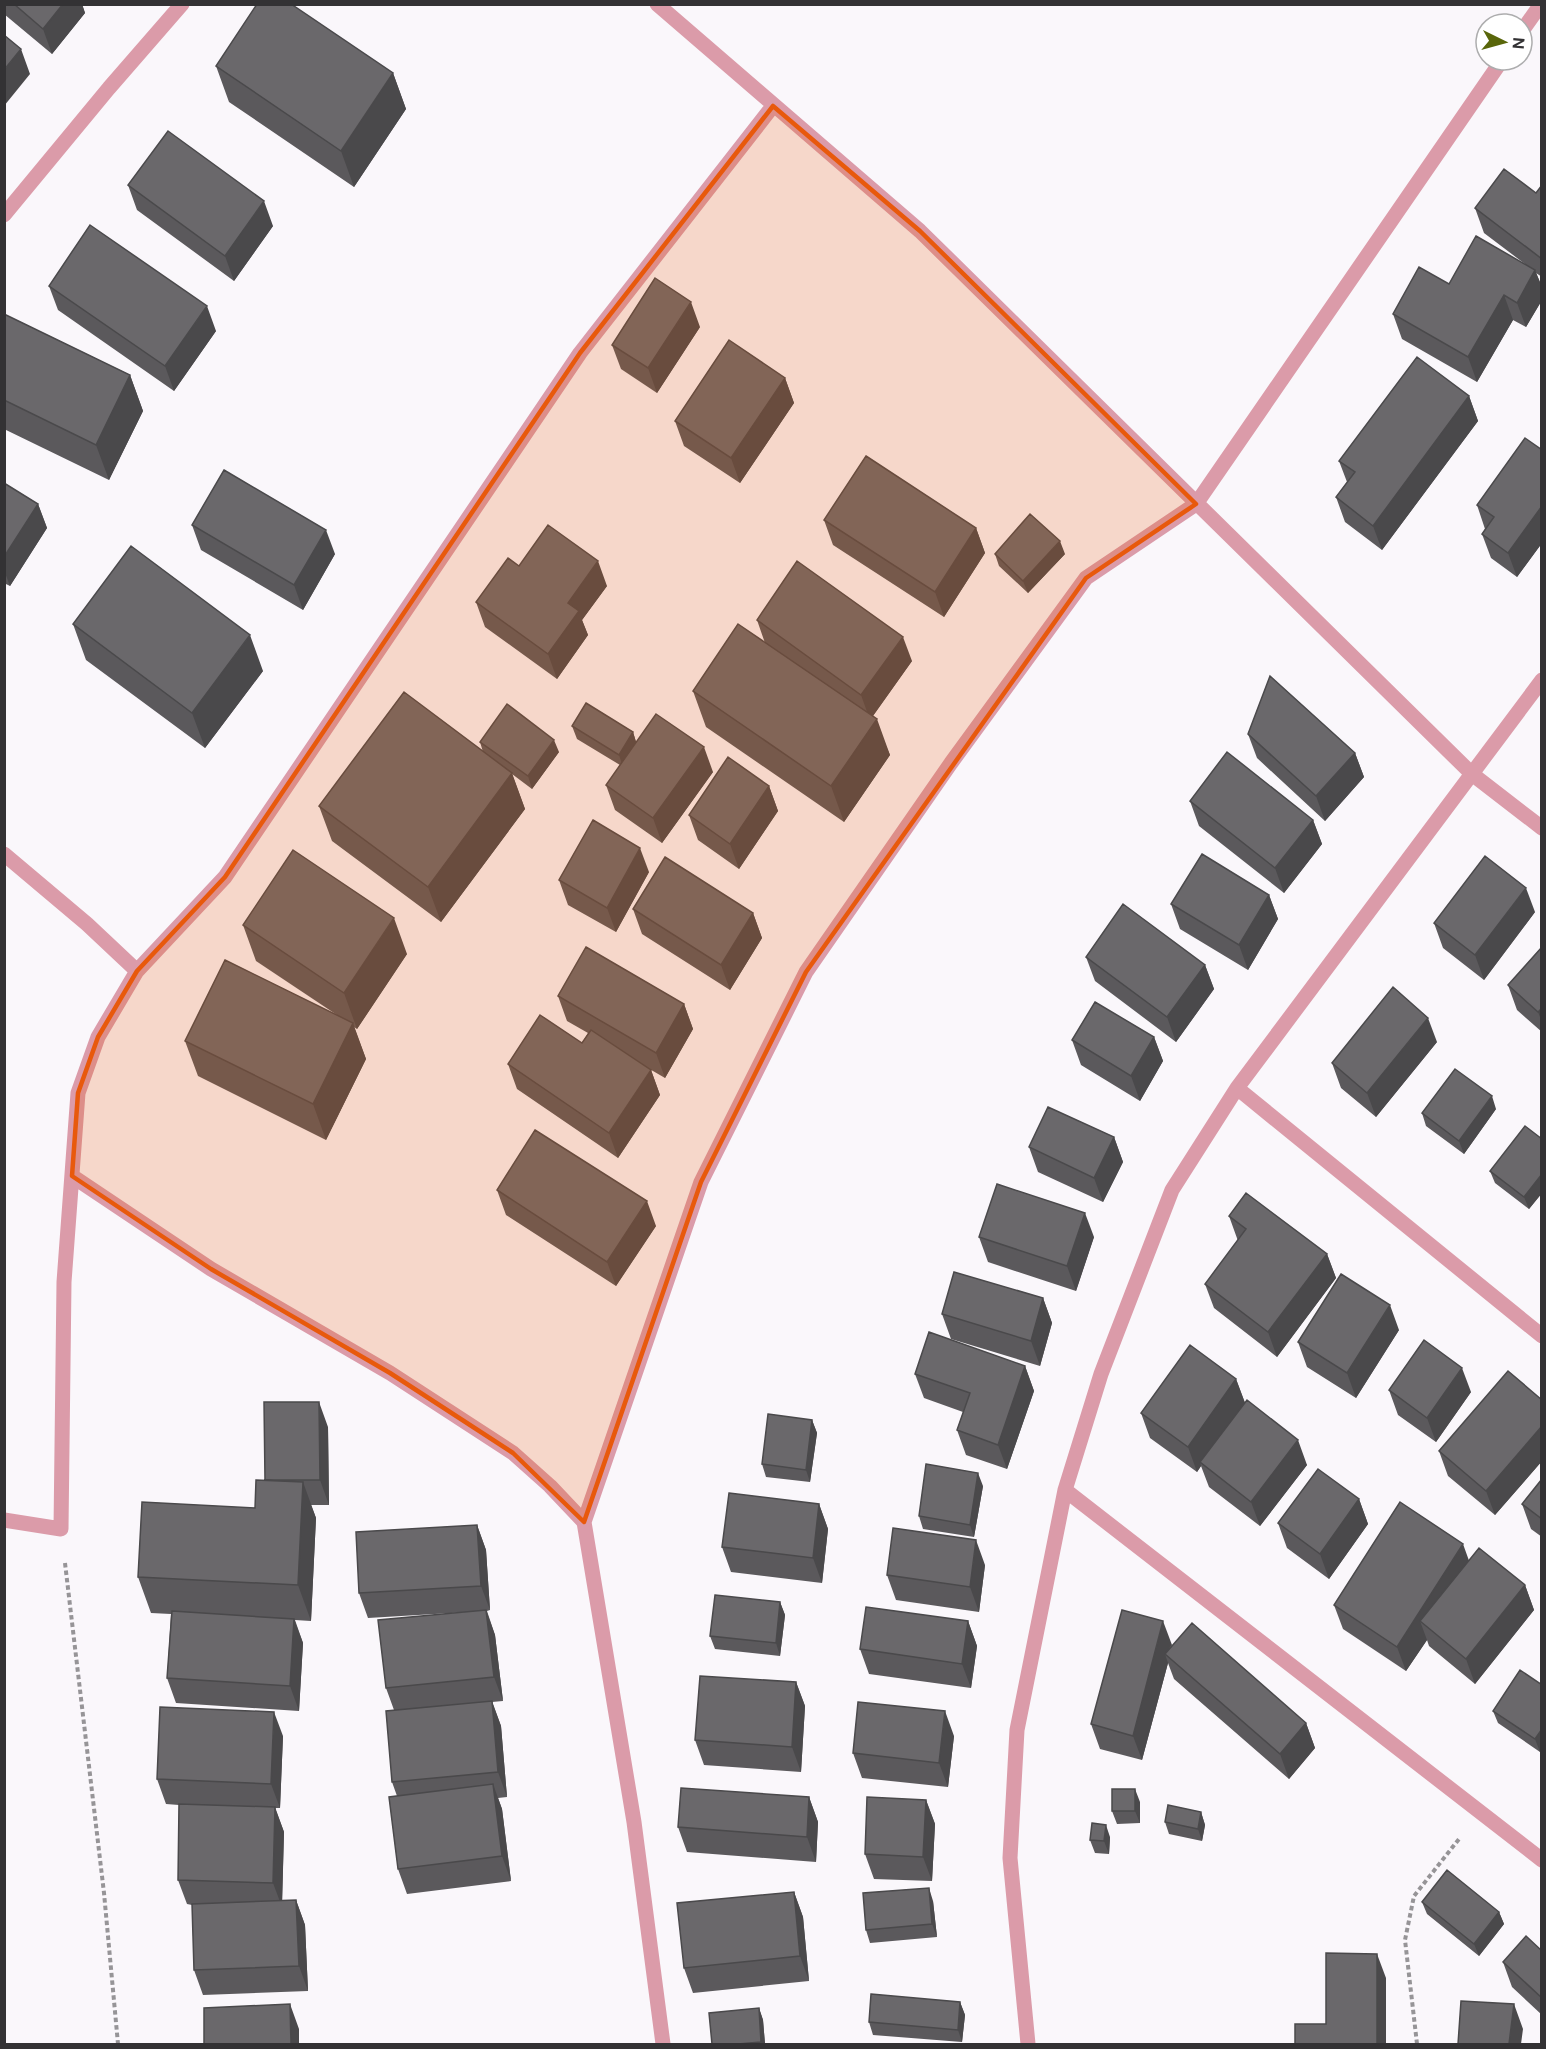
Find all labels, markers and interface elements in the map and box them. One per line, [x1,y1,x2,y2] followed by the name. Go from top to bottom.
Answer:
[1474,12,1534,72] north arrow
[1507,37,1529,50] text: N

